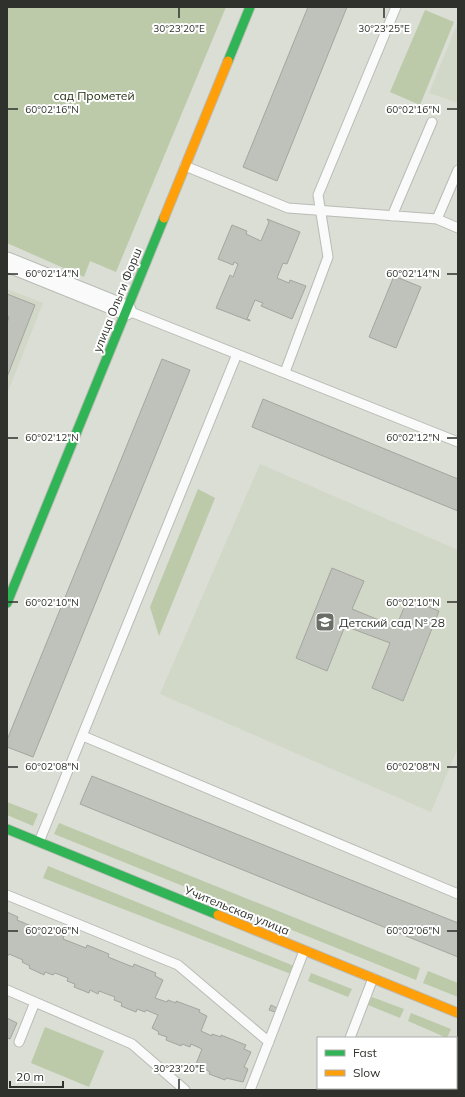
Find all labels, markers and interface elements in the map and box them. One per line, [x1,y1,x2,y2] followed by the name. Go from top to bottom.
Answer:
[153,22,205,35] text: 30°23'20"E
[358,22,410,35] text: 30°23'25"E
[53,88,135,103] park label: сад Прометей
[25,103,79,116] text: 60°02'16"N
[386,103,440,116] text: 60°02'16"N
[89,246,145,354] street label: улица Ольги Форш
[25,267,79,280] text: 60°02'14"N
[386,267,440,280] text: 60°02'14"N
[25,431,79,444] text: 60°02'12"N
[386,431,440,444] text: 60°02'12"N
[25,596,79,609] text: 60°02'10"N
[386,596,440,609] text: 60°02'10"N
[314,611,336,633] school or university icon: Детский сад № 28
[339,615,445,630] place label: Детский сад № 28
[25,760,79,773] text: 60°02'08"N
[386,760,440,773] text: 60°02'08"N
[181,882,292,938] street label: Учительская улица
[25,924,79,937] text: 60°02'06"N
[386,924,440,937] text: 60°02'06"N
[317,1037,457,1089] legend
[353,1045,377,1060] text: Fast
[153,1062,205,1075] text: 30°23'20"E
[10,1063,63,1089] scale bar
[353,1065,381,1080] text: Slow
[16,1069,44,1084] text: 20 m

